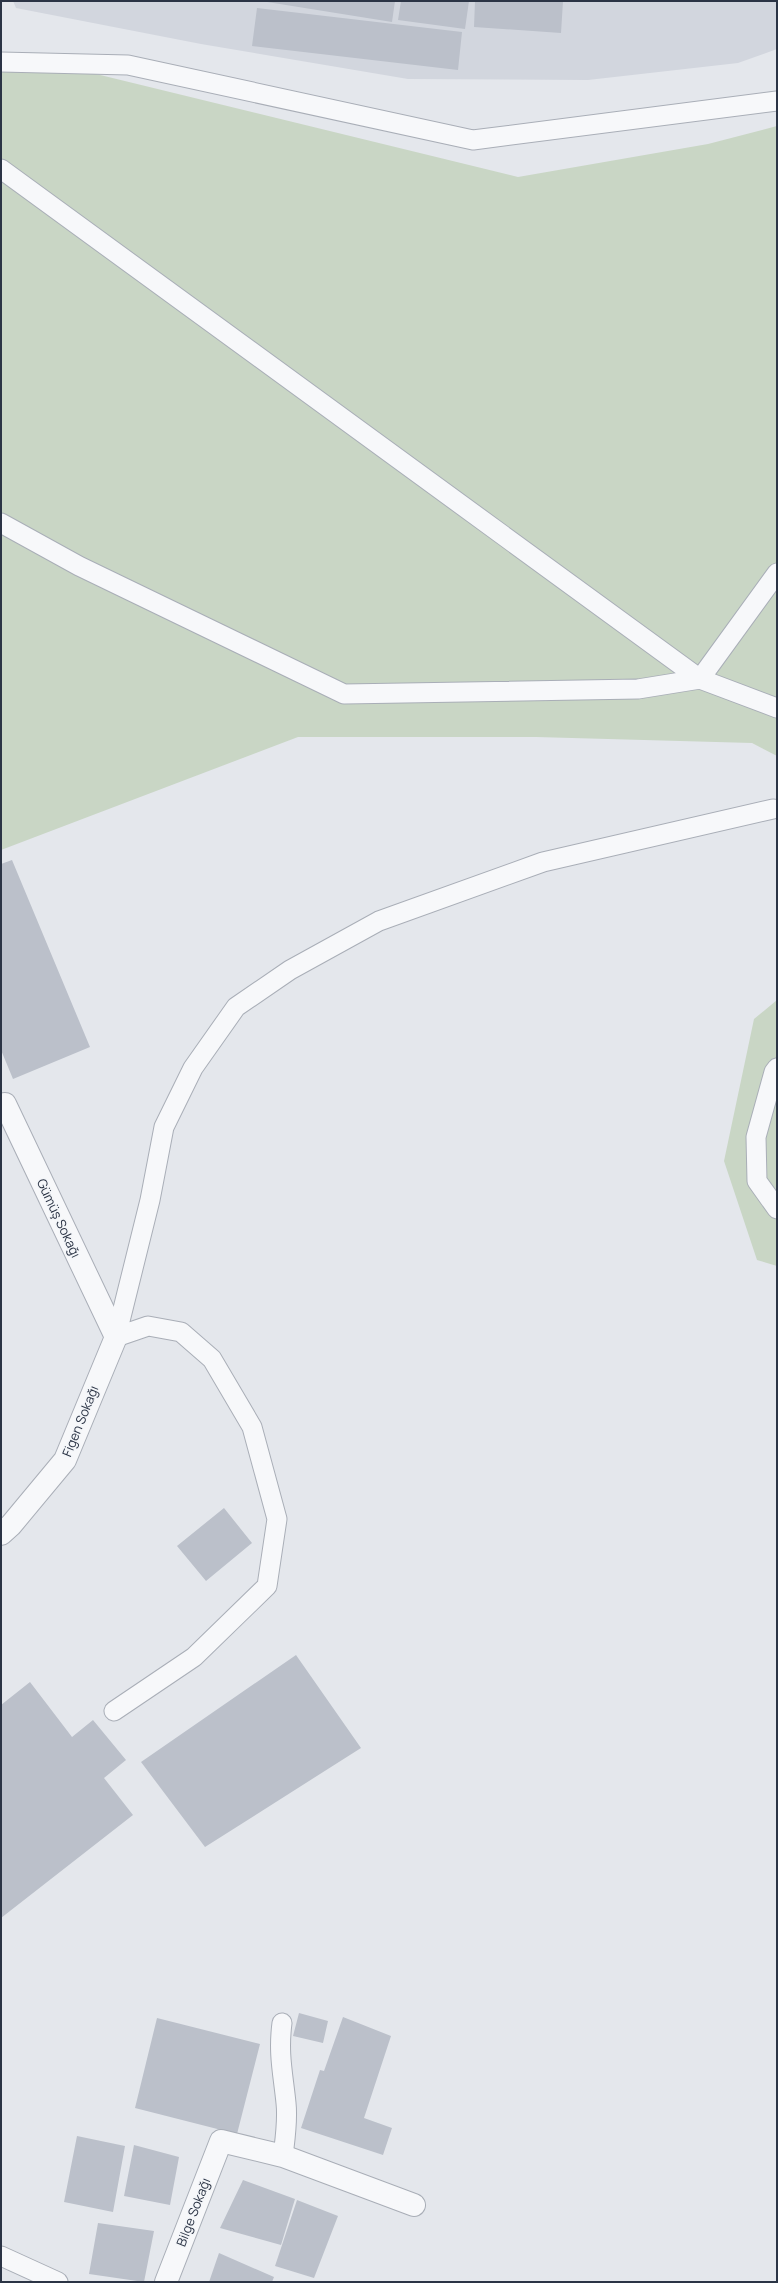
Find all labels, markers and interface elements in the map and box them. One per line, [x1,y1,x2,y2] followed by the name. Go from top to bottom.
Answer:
[33,1176,85,1260] street label: Gümüş Sokağı
[58,1383,102,1459] street label: Figen Sokağı
[172,2175,214,2249] street label: Bilge Sokağı

